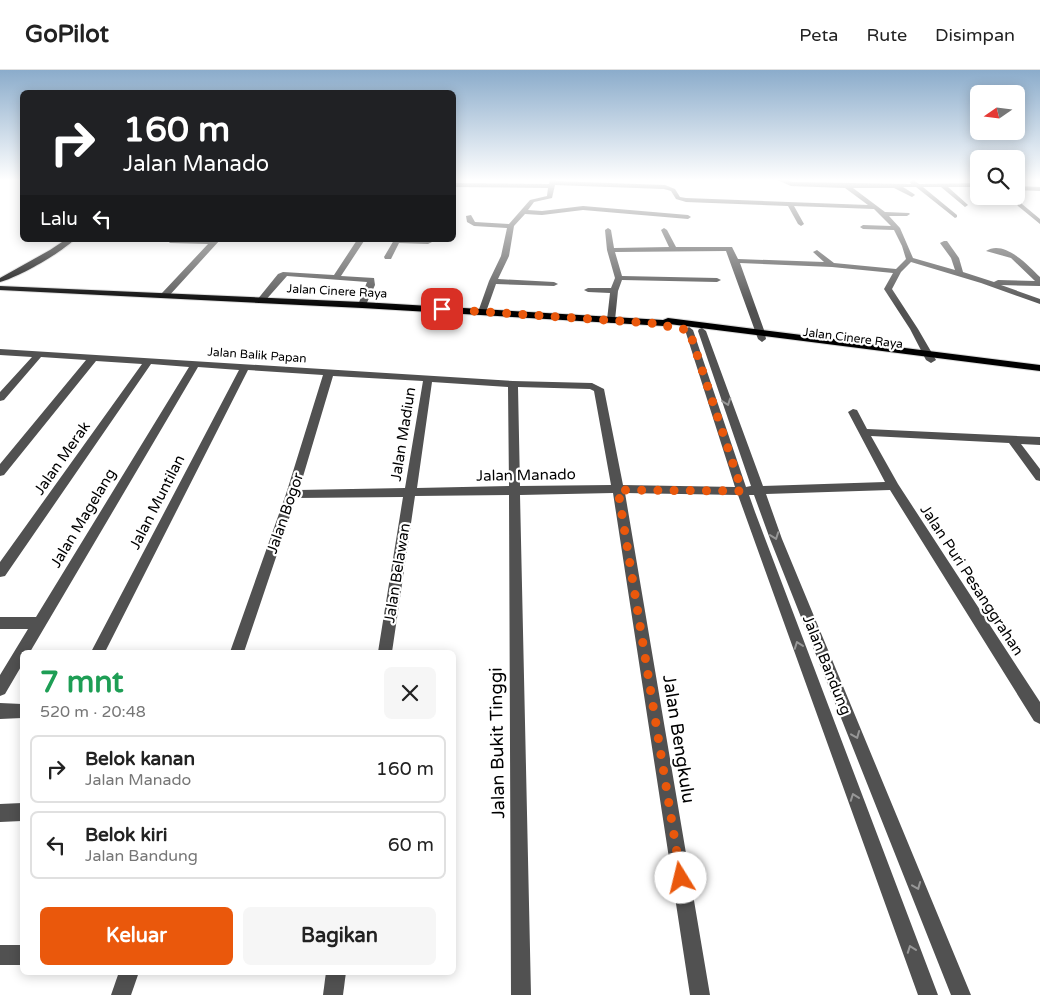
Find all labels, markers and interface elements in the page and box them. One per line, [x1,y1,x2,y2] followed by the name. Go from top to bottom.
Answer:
[25,20,109,49] text: GoPilot
[799,24,838,46] text: Peta
[866,24,907,46] text: Rute
[935,24,1015,46] text: Disimpan
[970,85,1025,140] north arrow
[970,85,1025,205] map controls
[123,109,230,151] text: 160 m
[40,110,105,175] icon: right
[970,150,1025,205] button: search
[123,151,269,177] text: Jalan Manado
[88,205,116,233] icon: left
[40,208,78,230] text: Lalu
[286,281,388,301] street label: Jalan Cinere Raya
[421,288,463,330] pin
[428,295,456,323] icon: arrive
[802,325,904,351] street label: Jalan Cinere Raya
[207,345,307,365] street label: Jalan Balik Papan
[387,386,419,482] street label: Jalan Madiun
[721,397,731,405] one-way arrow
[30,418,94,498] street label: Jalan Merak
[125,452,189,552] street label: Jalan Muntilan
[46,465,120,571] street label: Jalan Magelang
[476,465,576,485] street label: Jalan Manado
[263,470,307,556] street label: Jalan Bogor
[917,501,1027,659] street label: Jalan Puri Pesanggrahan
[380,522,414,624] street label: Jalan Belawan
[769,531,779,540] one-way arrow
[799,613,855,717] street label: Jalan Bandung
[794,641,804,650] one-way arrow
[40,664,124,701] text: 7 mnt
[384,667,436,719] button: close
[485,667,509,819] street label: Jalan Bukit Tinggi
[658,673,700,805] street label: Jalan Bengkulu
[40,702,146,722] text: 520 m · 20:48
[850,731,860,739] one-way arrow
[85,748,195,770] text: Belok kanan
[42,755,70,783] icon: right
[376,758,434,780] text: 160 m
[85,770,191,790] text: Jalan Manado
[850,793,861,802] one-way arrow
[85,824,168,846] text: Belok kiri
[42,831,70,859] icon: left
[388,834,434,856] text: 60 m
[85,846,198,866] text: Jalan Bandung
[654,851,706,903] position arrow
[911,881,921,890] one-way arrow
[40,907,233,965] button: Keluar
[243,907,436,965] button: Bagikan
[907,946,917,954] one-way arrow

